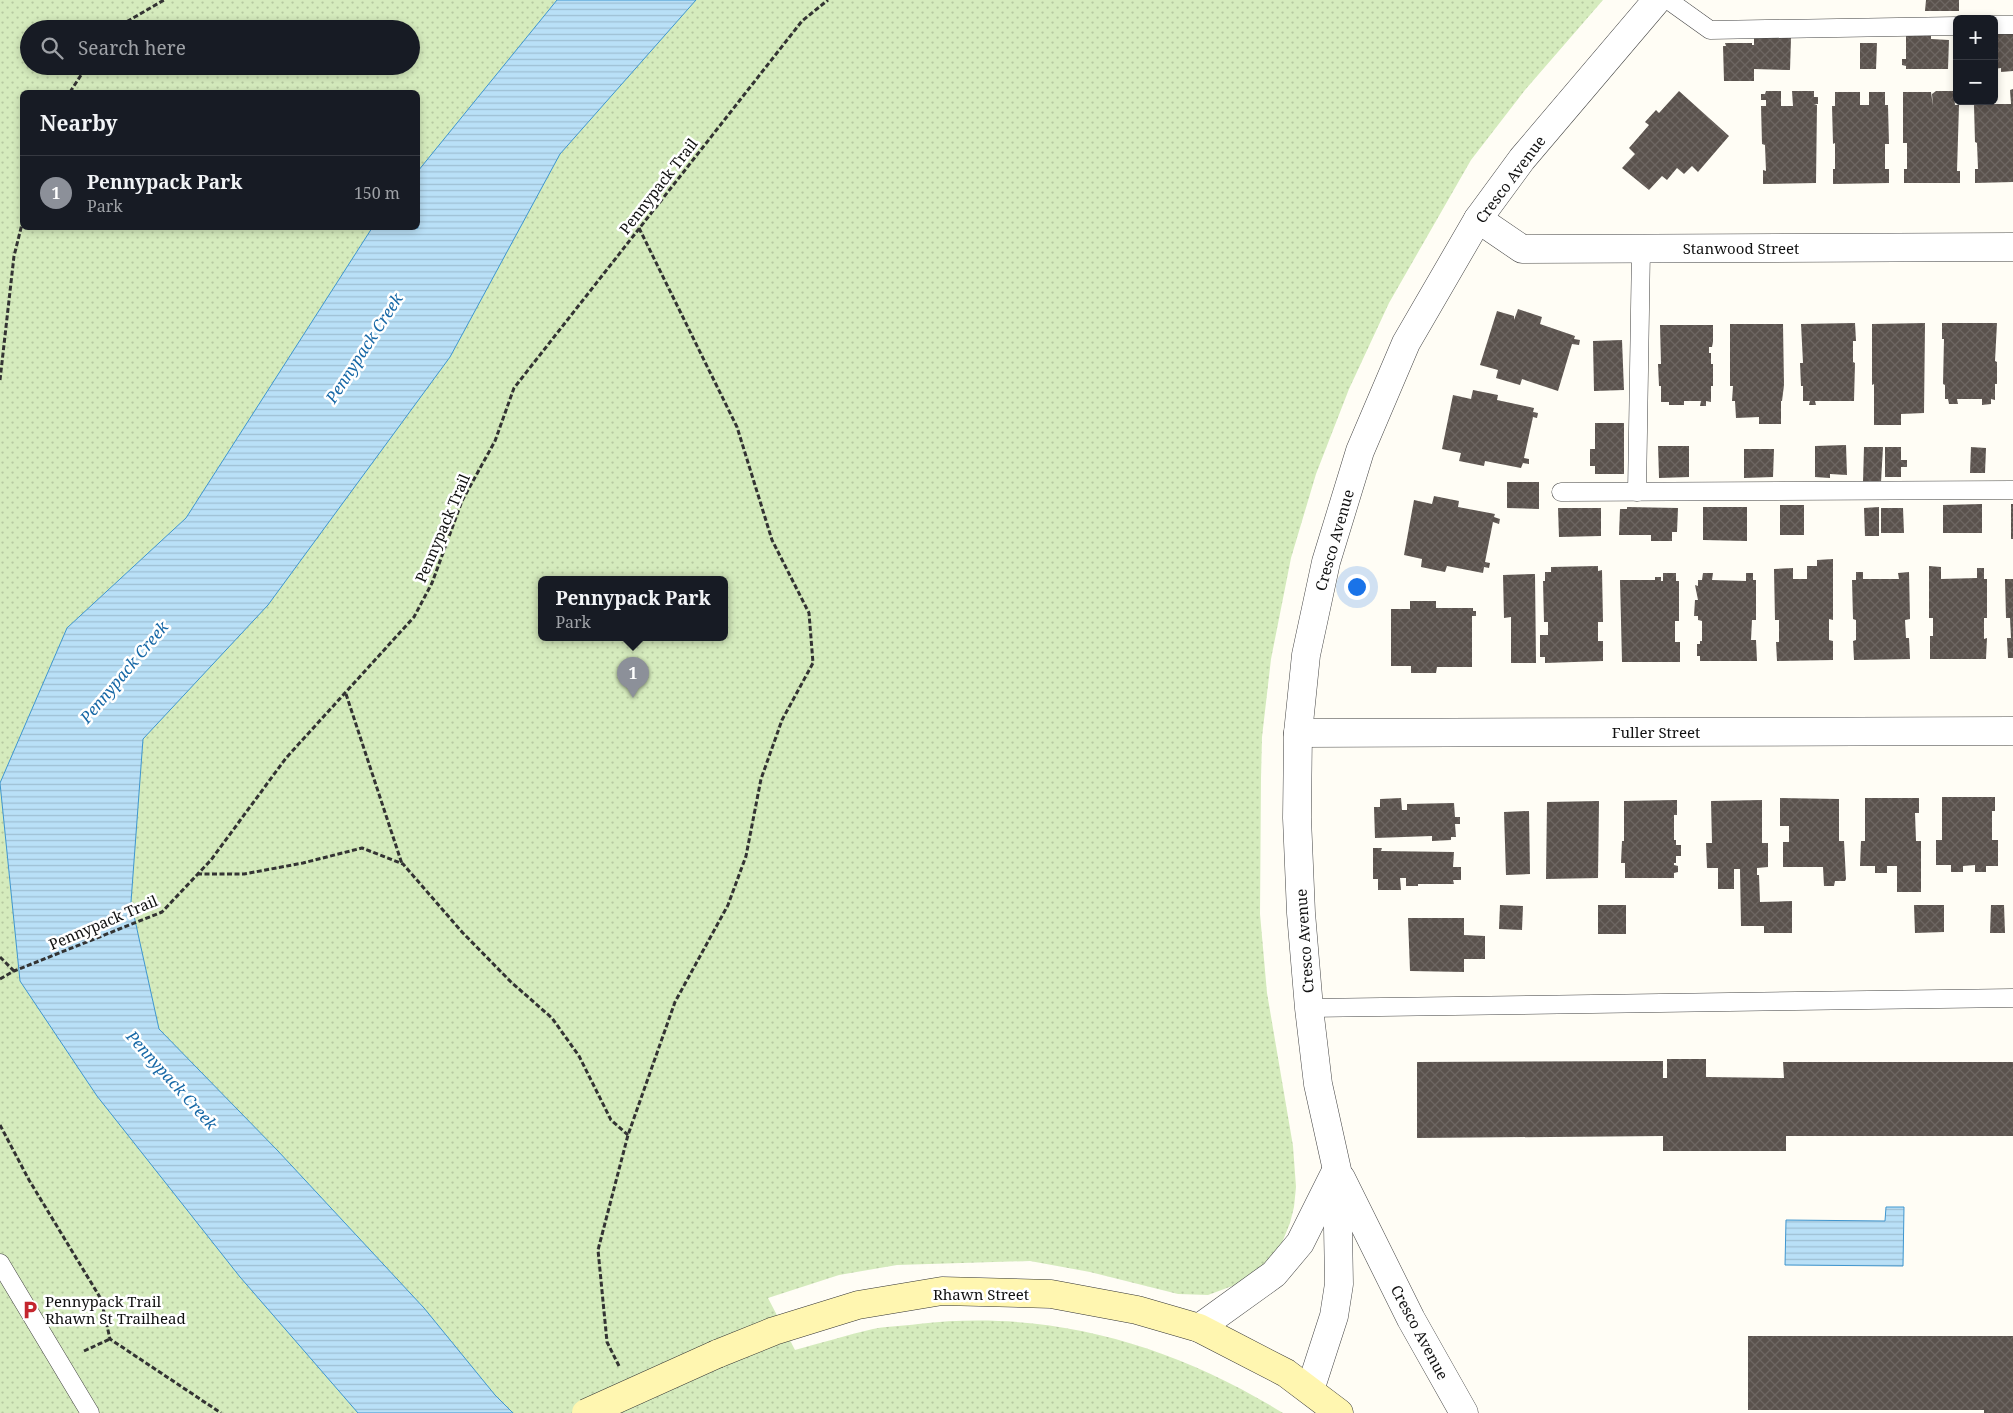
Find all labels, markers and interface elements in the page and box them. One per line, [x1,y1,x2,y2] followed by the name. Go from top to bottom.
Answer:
[1953,15,1998,105] map controls
[1953,15,1998,60] button: +
[20,20,420,75] search box
[38,34,66,62] icon: search
[78,35,186,61] text: Search here
[1953,60,1998,105] button: −
[40,109,118,137] text: Nearby
[1471,131,1549,227] street label: Cresco Avenue
[614,134,702,238] street label: Pennypack Trail
[87,169,242,195] text: Pennypack Park
[51,182,61,204] text: 1
[354,182,400,204] text: 150 m
[87,195,123,217] text: Park
[1683,238,1799,258] street label: Stanwood Street
[320,288,408,408] water label: Pennypack Creek
[410,470,474,585] street label: Pennypack Trail
[1310,487,1358,593] street label: Cresco Avenue
[1344,574,1370,600] your location
[538,576,728,641] popup
[555,585,711,611] text: Pennypack Park
[555,611,591,633] text: Park
[74,616,174,728] water label: Pennypack Creek
[617,657,649,698] pin: 1
[1612,722,1700,742] street label: Fuller Street
[1290,888,1318,994] street label: Cresco Avenue
[46,890,161,954] street label: Pennypack Trail
[121,1025,223,1135] water label: Pennypack Creek
[1387,1281,1453,1383] street label: Cresco Avenue
[933,1284,1029,1304] street label: Rhawn Street
[45,1291,186,1328] place label: Pennypack Trail Rhawn St Trailhead
[19,1299,41,1321] parking icon: Pennypack Trail Rhawn St Trailhead

